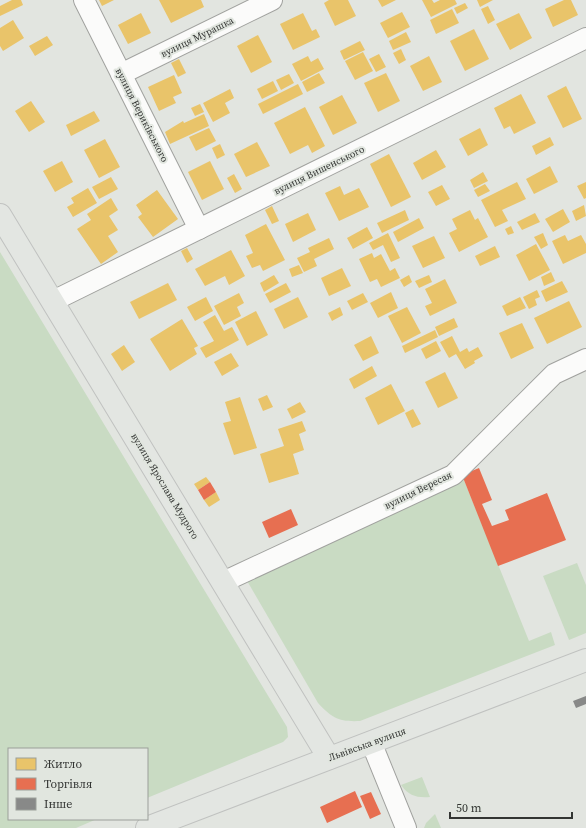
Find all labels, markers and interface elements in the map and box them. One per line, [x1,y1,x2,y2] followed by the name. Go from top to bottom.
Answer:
[158,13,236,60] street label: вулиця Мурашка
[113,66,172,165] street label: вулиця Вериківського
[272,142,367,198] street label: вулиця Вишенського
[128,431,202,542] street label: вулиця Ярослава Мудрого
[382,468,454,512] street label: вулиця Вересая
[326,724,408,764] street label: Львівська вулиця
[8,748,148,820] legend
[44,756,82,772] text: Житло
[44,776,92,792] text: Торгівля
[450,794,572,820] scale bar
[44,796,72,812] text: Інше
[456,800,482,816] text: 50 m

